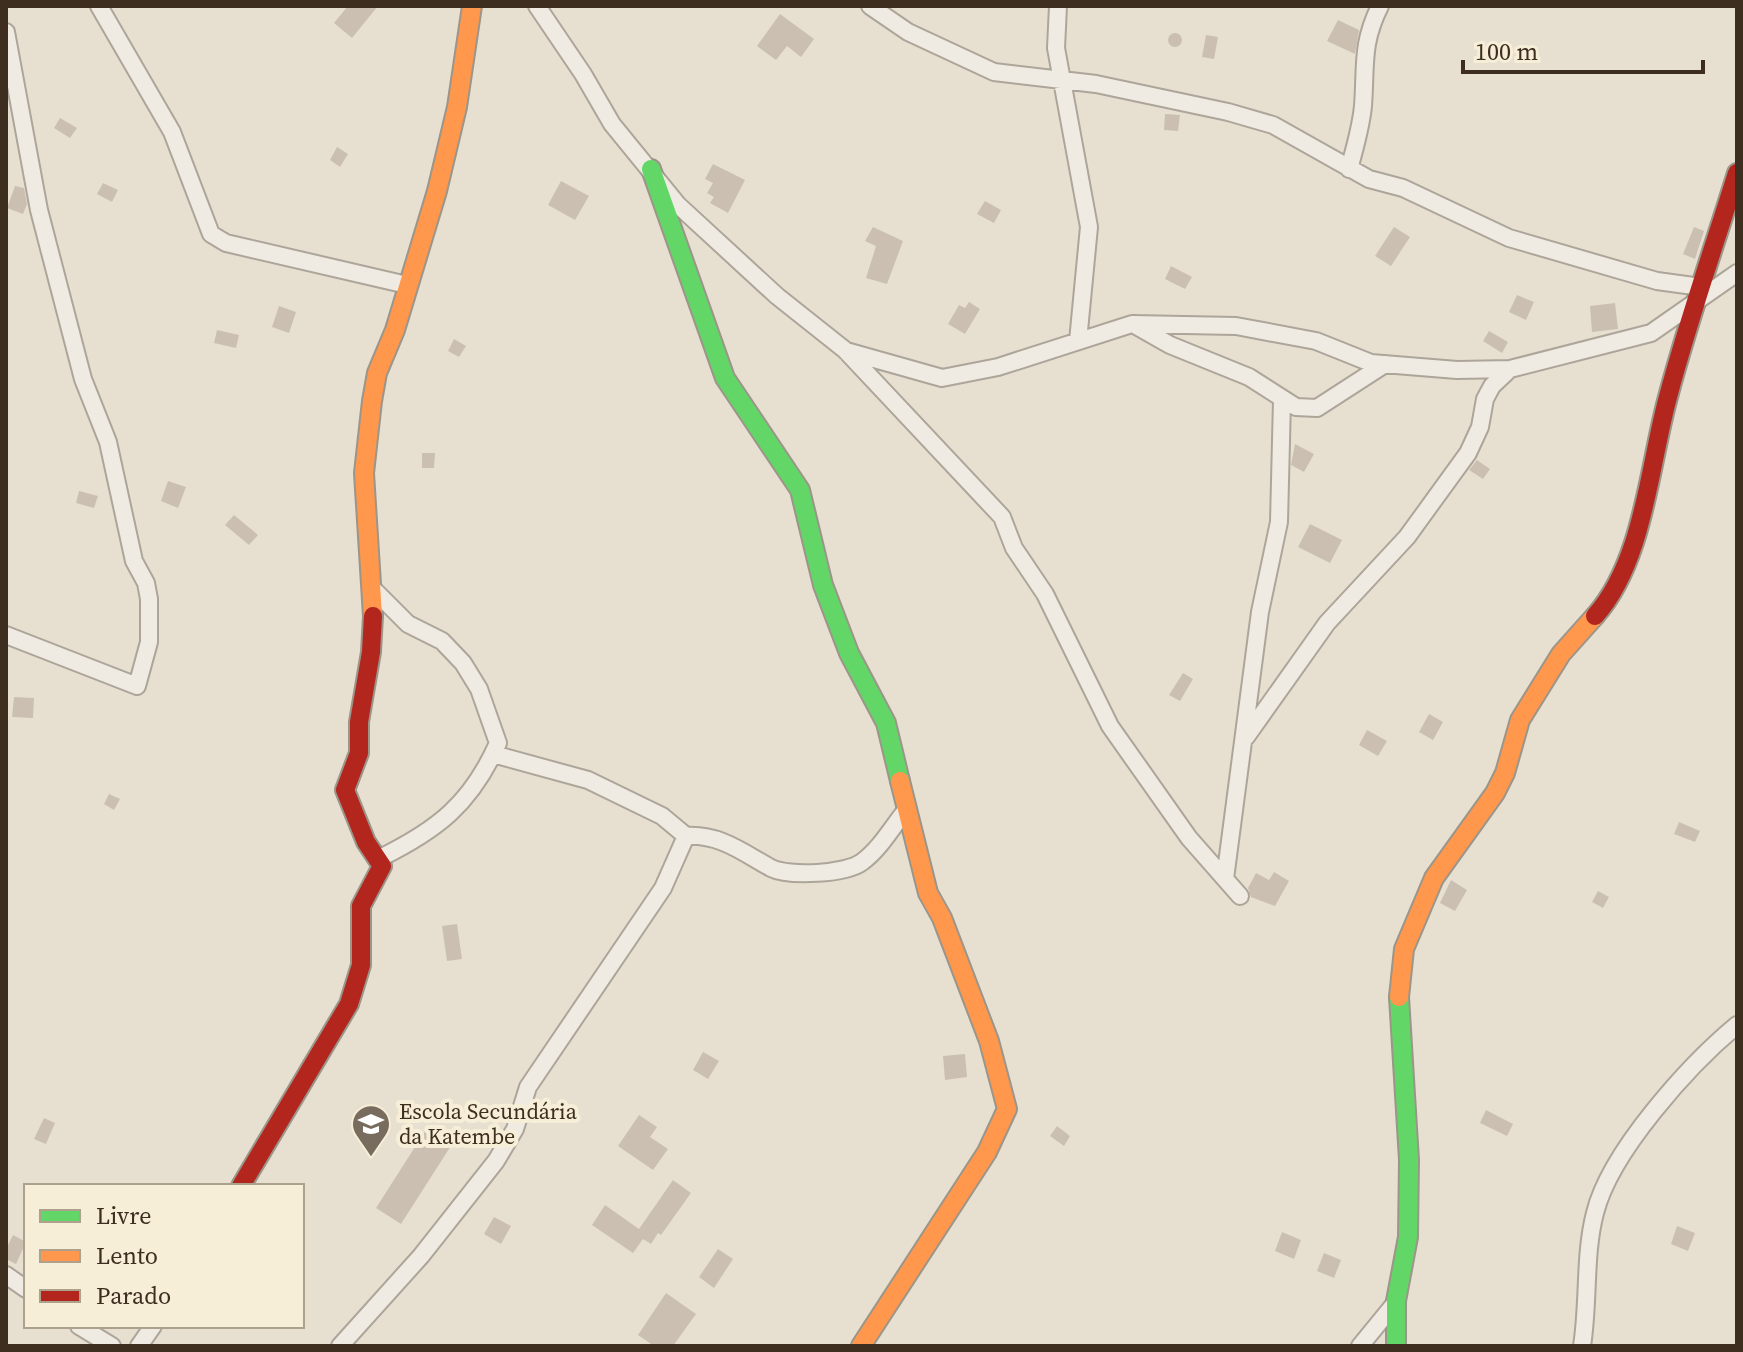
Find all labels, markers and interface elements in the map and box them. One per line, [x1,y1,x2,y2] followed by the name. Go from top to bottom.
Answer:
[1463,24,1703,74] scale bar
[1475,35,1538,68] text: 100 m
[399,1096,578,1151] place label: Escola Secundária da Katembe
[350,1103,392,1158] school or university icon: Escola Secundária da Katembe
[24,1184,304,1328] legend
[96,1199,151,1232] text: Livre
[96,1239,158,1272] text: Lento
[96,1279,171,1312] text: Parado

